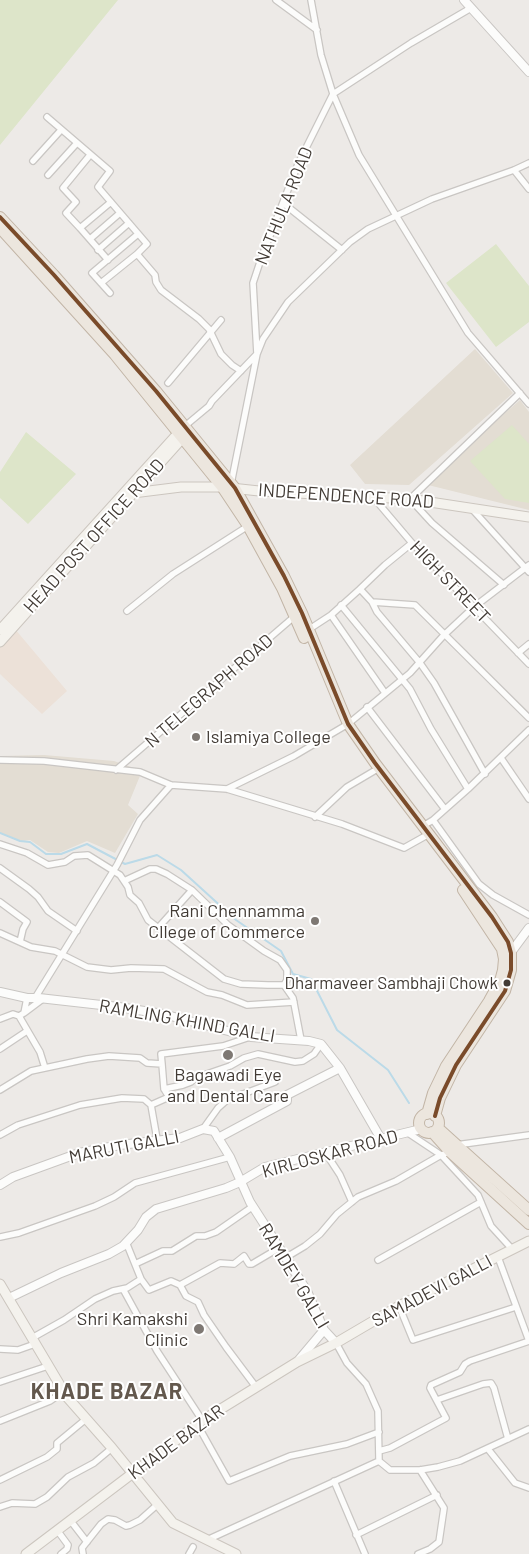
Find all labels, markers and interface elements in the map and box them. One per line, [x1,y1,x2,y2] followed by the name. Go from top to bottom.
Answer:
[251,144,317,268] street label: NATHULA ROAD
[19,454,169,618] street label: HEAD POST OFFICE ROAD
[258,479,434,513] street label: INDEPENDENCE ROAD
[405,536,495,628] street label: HIGH STREET
[141,630,277,752] street label: N TELEGRAPH ROAD
[206,726,331,748] place label: Islamiya College
[190,731,202,743] marker: Islamiya College
[148,900,305,942] place label: Rani Chennamma Cllege of Commerce
[309,915,321,927] marker: Rani Chennamma Cllege of Commerce
[285,973,498,993] place label: Dharmaveer Sambhaji Chowk
[502,978,512,988] marker: Dharmaveer Sambhaji Chowk
[97,995,277,1047] street label: RAMLING KHIND GALLI
[221,1048,235,1062] marker: Bagawadi Eye and Dental Care
[167,1064,289,1106] place label: Bagawadi Eye and Dental Care
[260,1125,400,1183] street label: KIRLOSKAR ROAD
[67,1126,181,1168] street label: MARUTI GALLI
[254,1219,334,1333] street label: RAMDEV GALLI
[368,1250,496,1332] street label: SAMADEVI GALLI
[77,1308,188,1350] place label: Shri Kamakshi Clinic
[192,1322,206,1336] marker: Shri Kamakshi Clinic
[29,1379,185,1405] district label: KHADE BAZAR
[124,1400,228,1484] street label: KHADE BAZAR

